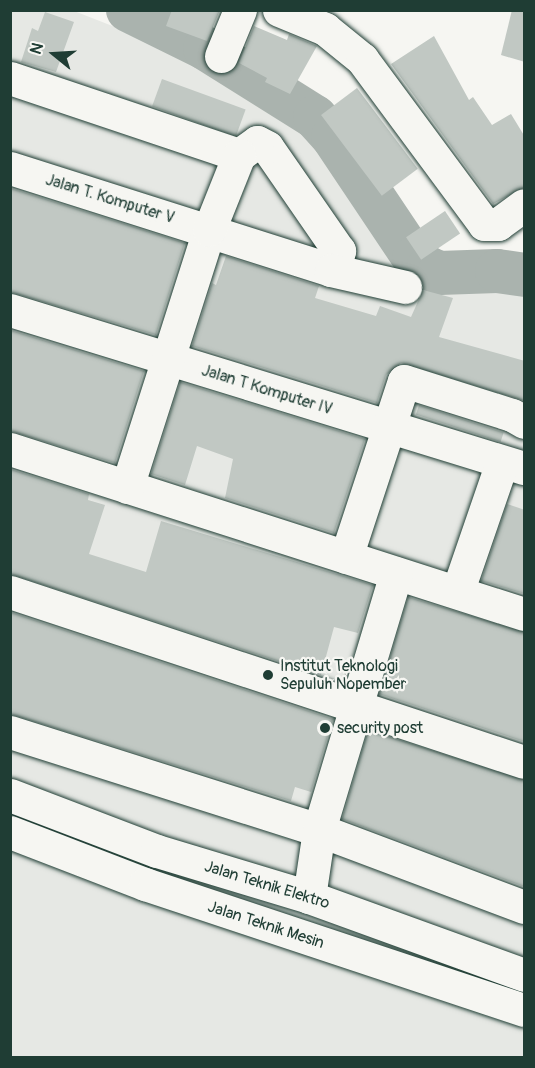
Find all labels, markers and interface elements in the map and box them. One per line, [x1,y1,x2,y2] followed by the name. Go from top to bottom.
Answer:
[24,24,84,84] north arrow
[26,40,48,57] text: N
[43,170,177,228] street label: Jalan T. Komputer V
[199,361,335,419] street label: Jalan T Komputer IV
[280,656,406,694] place label: Institut Teknologi Sepuluh Nopember
[261,668,275,682] marker: Institut Teknologi Sepuluh Nopember
[337,718,423,738] place label: security post
[318,721,332,735] marker: security post
[202,857,332,913] street label: Jalan Teknik Elektro
[205,897,327,953] street label: Jalan Teknik Mesin

